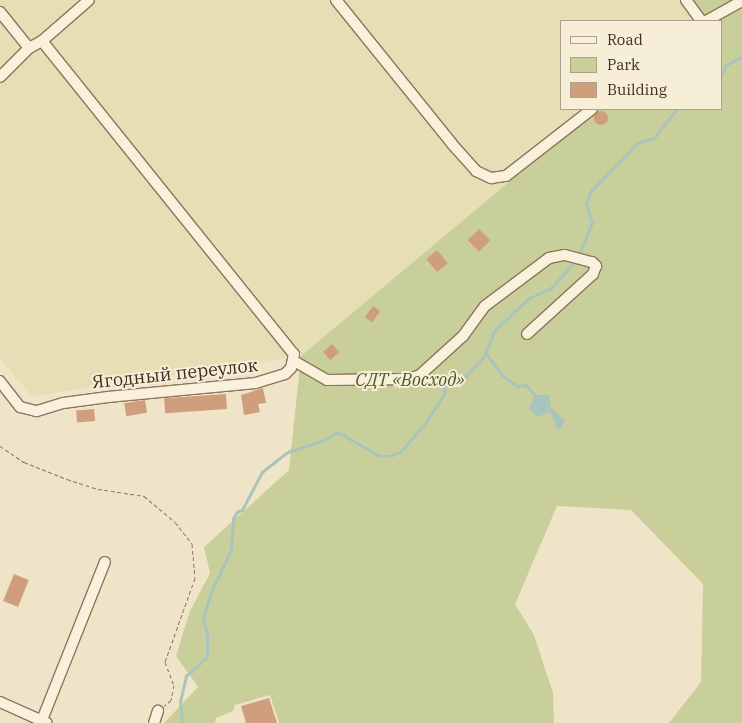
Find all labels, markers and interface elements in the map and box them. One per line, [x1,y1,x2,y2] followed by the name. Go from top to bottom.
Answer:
[560,20,722,110] legend
[607,30,643,49] text: Road
[607,55,640,74] text: Park
[607,80,667,99] text: Building
[91,355,259,393] street label: Ягодный переулок
[355,369,465,391] park label: СДТ «Восход»

